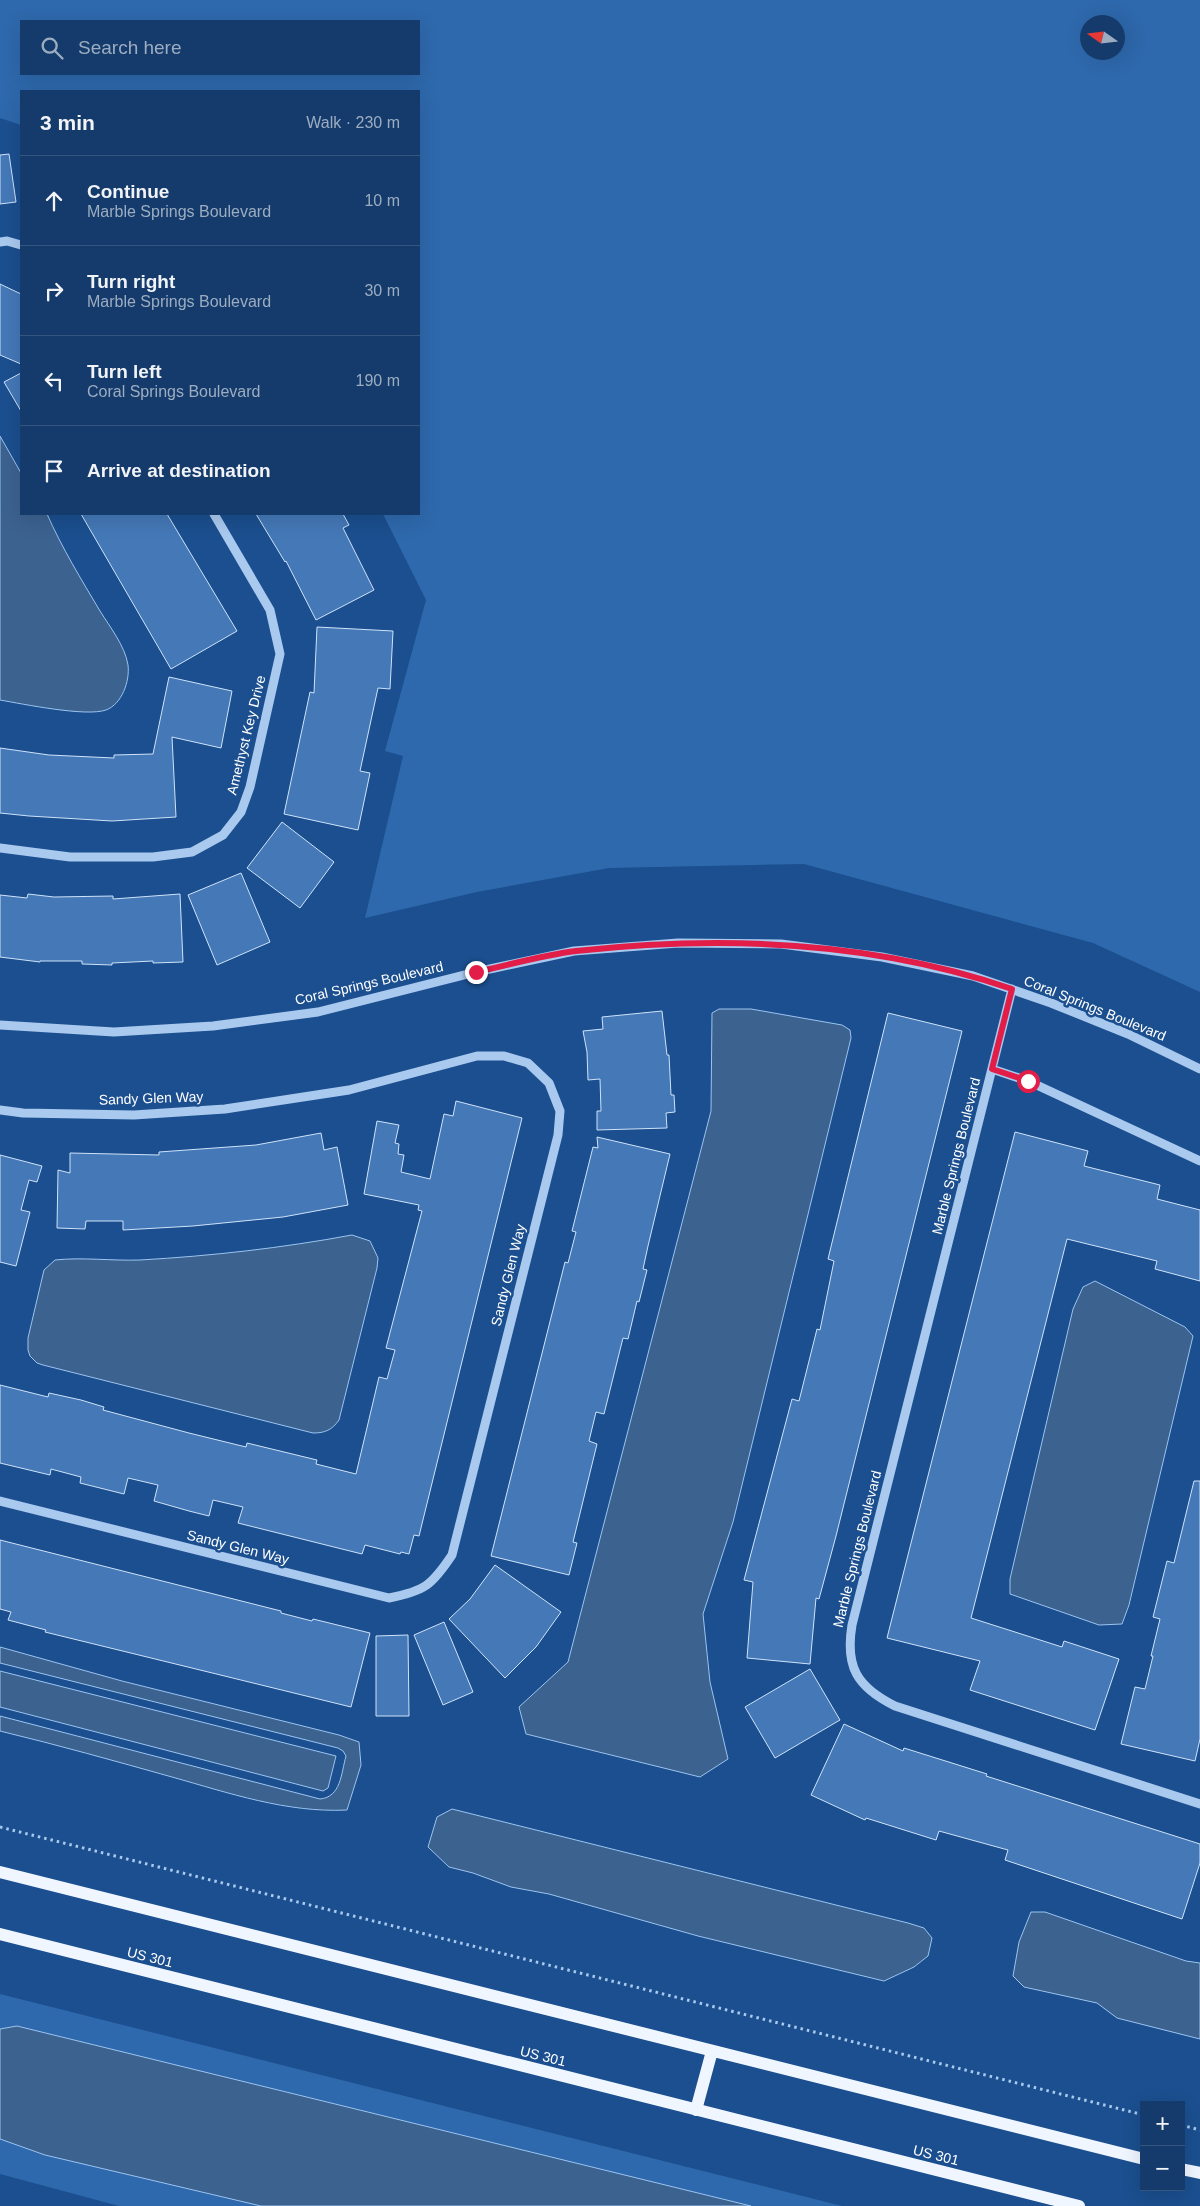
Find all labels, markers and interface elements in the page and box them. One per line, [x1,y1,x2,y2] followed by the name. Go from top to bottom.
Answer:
[1080,15,1125,60] north arrow
[20,20,420,75] search box
[38,34,66,62] icon: search
[78,37,182,58] text: Search here
[40,111,95,134] text: 3 min
[306,114,400,131] text: Walk · 230 m
[87,181,169,202] text: Continue
[40,187,68,215] icon: ahead
[364,192,400,209] text: 10 m
[87,203,271,220] text: Marble Springs Boulevard
[87,271,175,292] text: Turn right
[40,277,68,305] icon: right
[364,282,400,299] text: 30 m
[87,293,271,310] text: Marble Springs Boulevard
[87,361,162,382] text: Turn left
[40,367,68,395] icon: left
[356,372,400,389] text: 190 m
[87,383,260,400] text: Coral Springs Boulevard
[40,457,68,485] icon: arrive
[87,460,271,481] text: Arrive at destination
[223,673,269,797] street label: Amethyst Key Drive
[293,958,445,1008] street label: Coral Springs Boulevard
[465,961,488,984] route end
[1022,972,1168,1044] street label: Coral Springs Boulevard
[1017,1070,1040,1093] route start
[929,1076,983,1236] street label: Marble Springs Boulevard
[98,1088,204,1108] street label: Sandy Glen Way
[488,1222,528,1328] street label: Sandy Glen Way
[830,1469,884,1629] street label: Marble Springs Boulevard
[185,1527,291,1567] street label: Sandy Glen Way
[125,1944,175,1970] street label: US 301
[518,2043,568,2069] street label: US 301
[1140,2101,1185,2191] map controls
[1140,2101,1185,2146] button: +
[911,2142,961,2168] street label: US 301
[1140,2146,1185,2191] button: −

